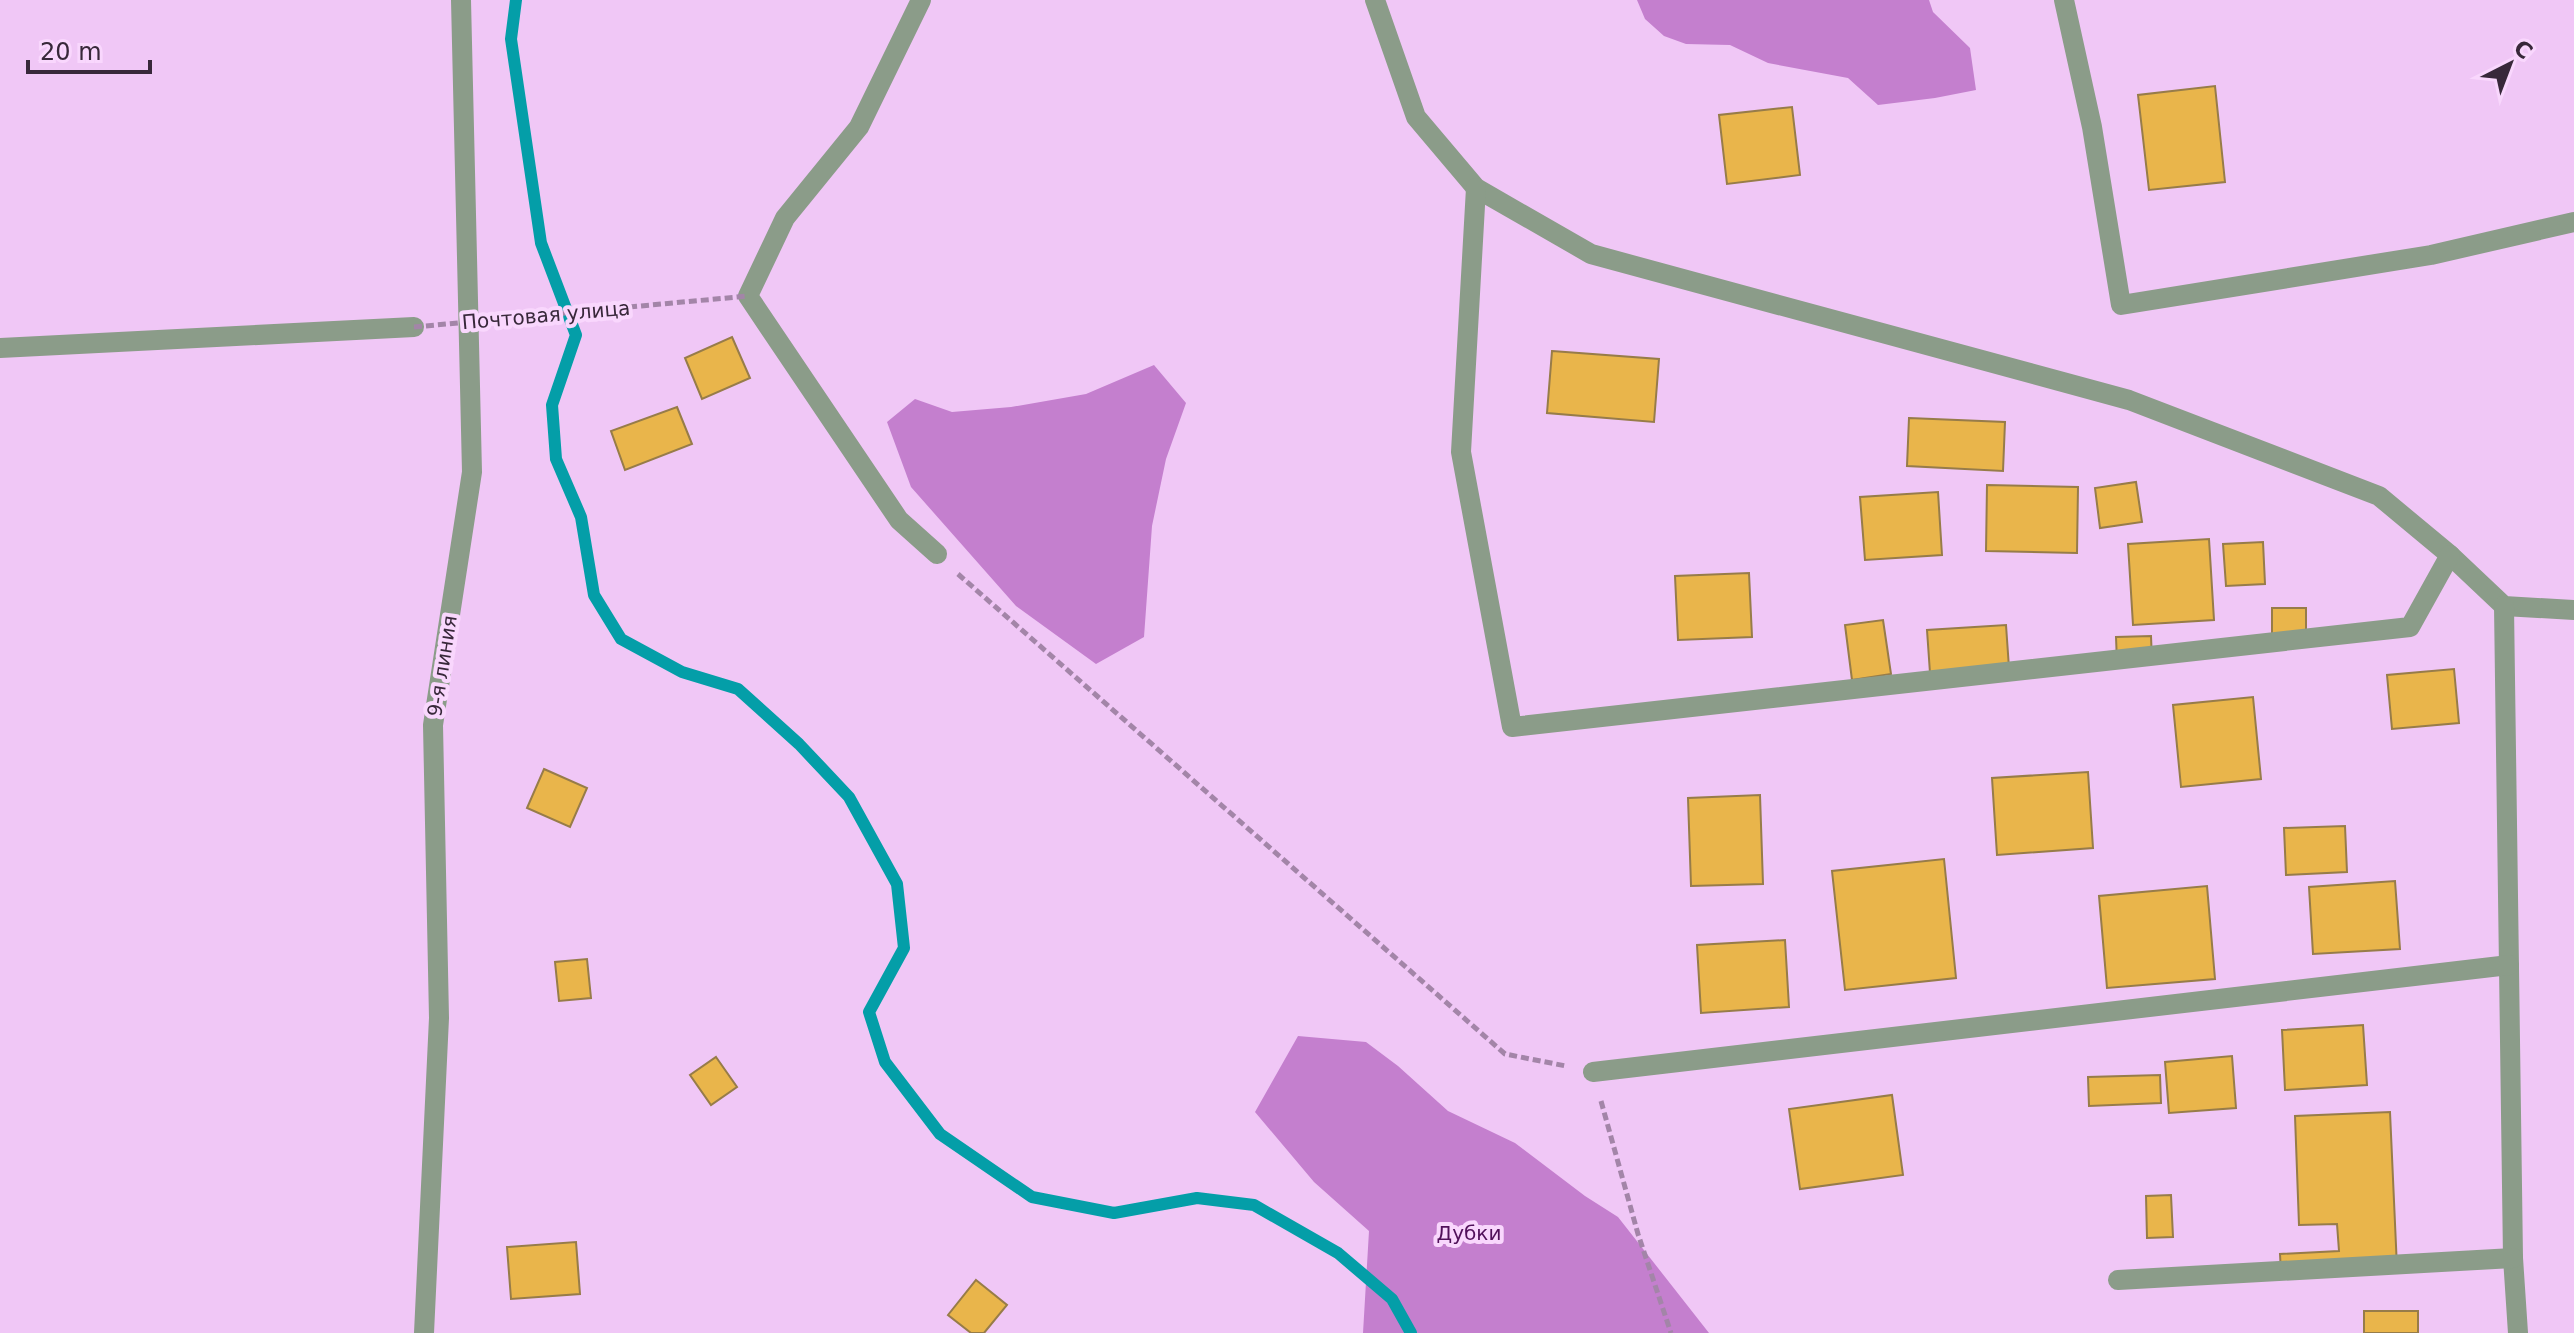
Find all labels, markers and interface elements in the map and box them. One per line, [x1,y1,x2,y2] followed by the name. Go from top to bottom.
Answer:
[28,24,150,74] scale bar
[2470,24,2550,104] north arrow
[2509,35,2537,64] text: С
[40,38,102,66] text: 20 m
[461,296,631,334] street label: Почтовая улица
[422,614,462,718] street label: 9-я линия
[1437,1221,1501,1245] park label: Дубки

